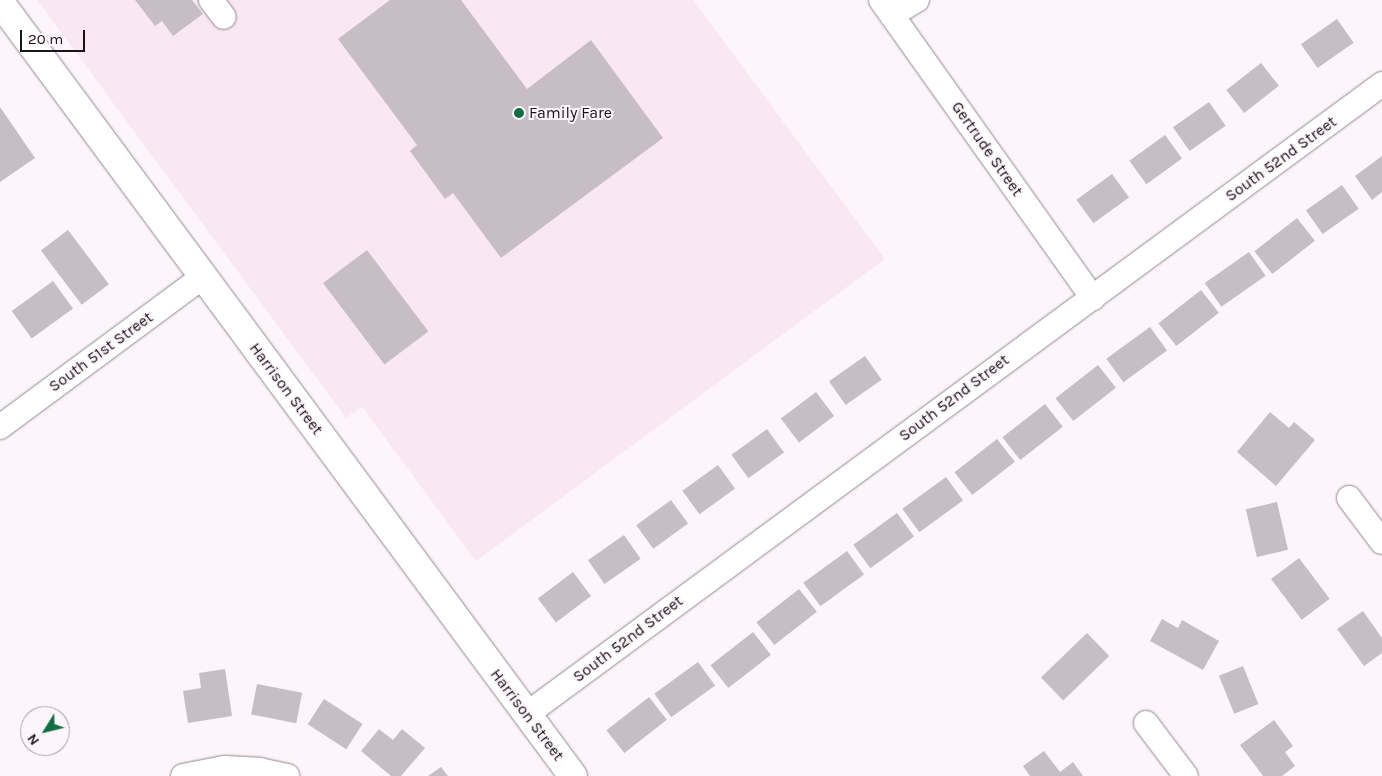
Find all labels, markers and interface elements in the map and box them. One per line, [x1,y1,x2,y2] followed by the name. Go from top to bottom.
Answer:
[22,20,88,52] scale bar
[28,30,63,48] text: 20 m
[947,98,1027,200] street label: Gertrude Street
[529,103,612,123] place label: Family Fare
[513,107,525,119] marker: Family Fare
[1222,112,1340,206] street label: South 52nd Street
[45,308,157,396] street label: South 51st Street
[245,339,327,439] street label: Harrison Street
[895,350,1013,446] street label: South 52nd Street
[569,591,687,687] street label: South 52nd Street
[486,665,568,765] street label: Harrison Street
[20,706,70,756] north arrow
[23,730,43,749] text: N

